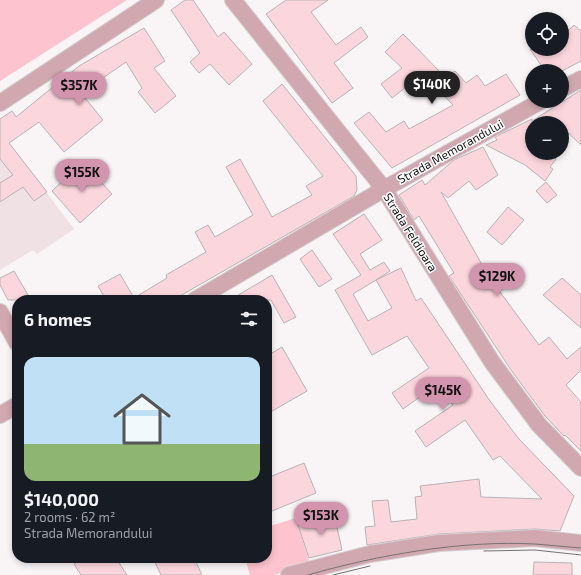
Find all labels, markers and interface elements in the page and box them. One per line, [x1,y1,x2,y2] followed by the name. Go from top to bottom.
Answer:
[525,12,569,160] map controls
[525,12,569,56] button: locate
[525,64,569,108] button: +
[404,71,460,105] pin: $140K
[51,72,107,106] pin: $357K
[413,76,451,92] text: $140K
[60,77,98,93] text: $357K
[395,116,505,186] street label: Strada Memorandului
[525,116,569,160] button: −
[54,159,110,193] pin: $155K
[64,164,100,180] text: $155K
[381,190,441,274] street label: Strada Feldioara
[469,263,525,297] pin: $129K
[479,268,515,284] text: $129K
[238,308,260,330] icon: filters
[24,309,92,329] text: 6 homes
[415,377,471,411] pin: $145K
[425,382,461,398] text: $145K
[106,383,178,455] icon: home
[24,489,99,509] text: $140,000
[293,502,349,536] pin: $153K
[303,507,339,523] text: $153K
[24,509,115,525] text: 2 rooms · 62 m²
[24,525,152,541] text: Strada Memorandului

